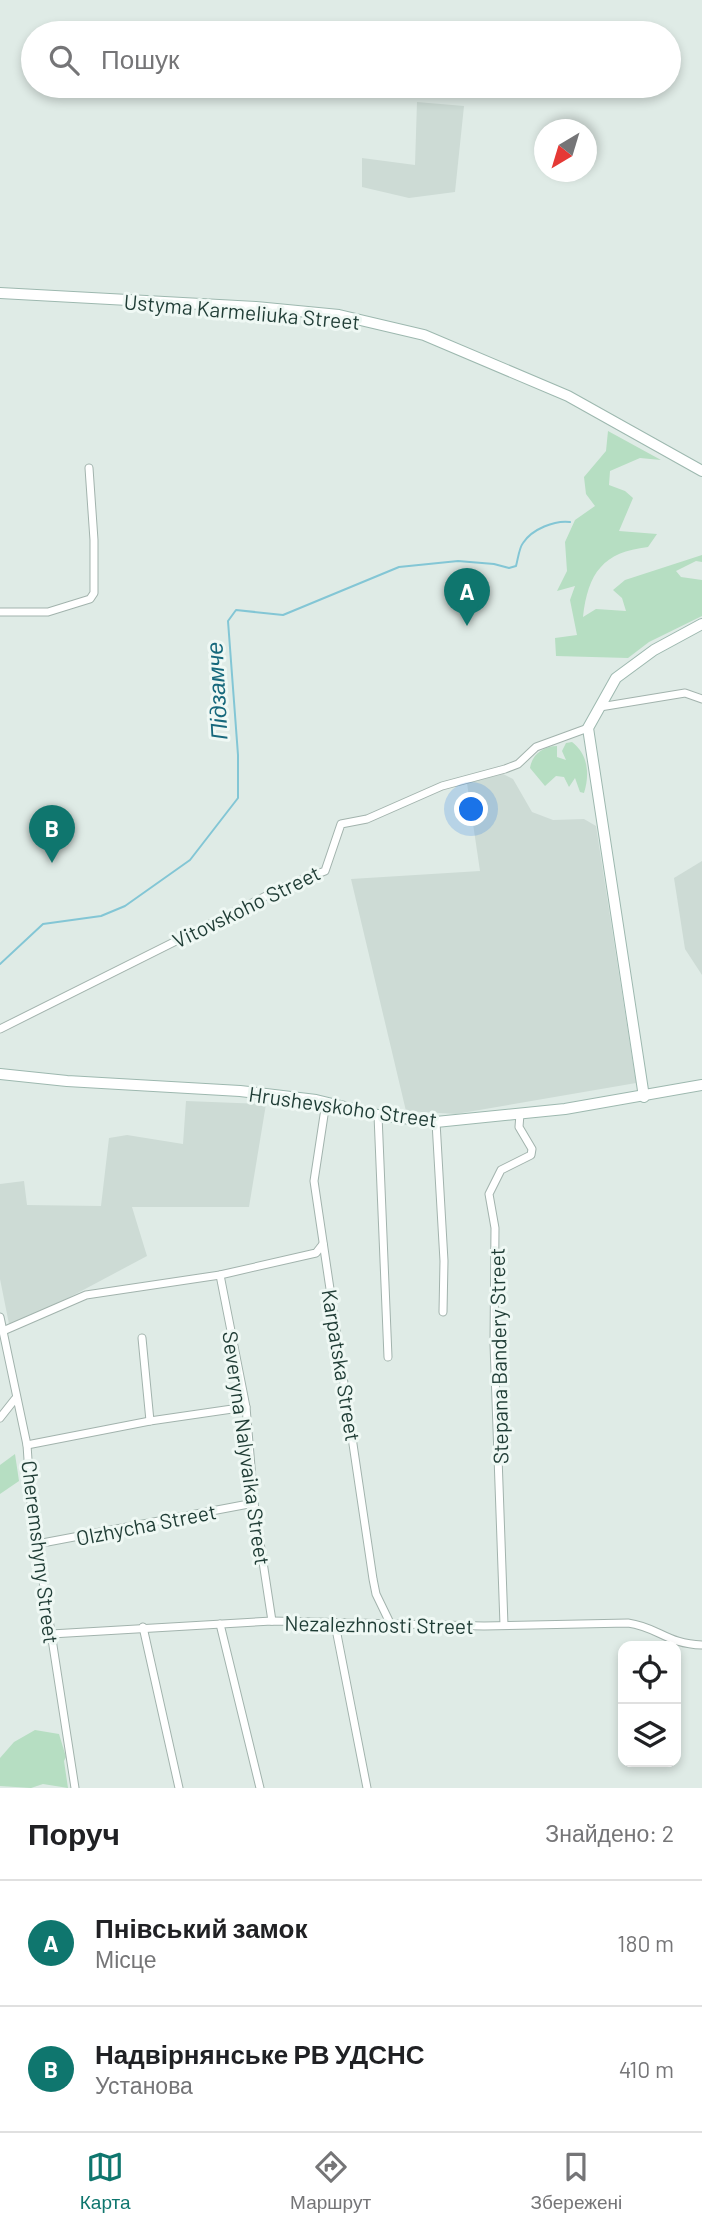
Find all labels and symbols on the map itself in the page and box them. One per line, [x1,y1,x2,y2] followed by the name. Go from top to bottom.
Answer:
[534,119,597,182] north arrow
[123,288,361,334] street label: Ustyma Karmeliuka Street
[444,568,490,626] pin: A
[199,641,233,741] water label: Підзамче
[454,792,488,826] your location
[29,805,75,863] pin: B
[168,859,324,953] street label: Vitovskoho Street
[247,1080,439,1132] street label: Hrushevskoho Street
[484,1248,512,1464] street label: Stepana Bandery Street
[318,1287,366,1443] street label: Karpatska Street
[218,1329,276,1567] street label: Severyna Nalyvaika Street
[17,1459,65,1645] street label: Cheremshyny Street
[74,1498,218,1550] street label: Olzhycha Street
[284,1610,474,1638] street label: Nezalezhnosti Street

